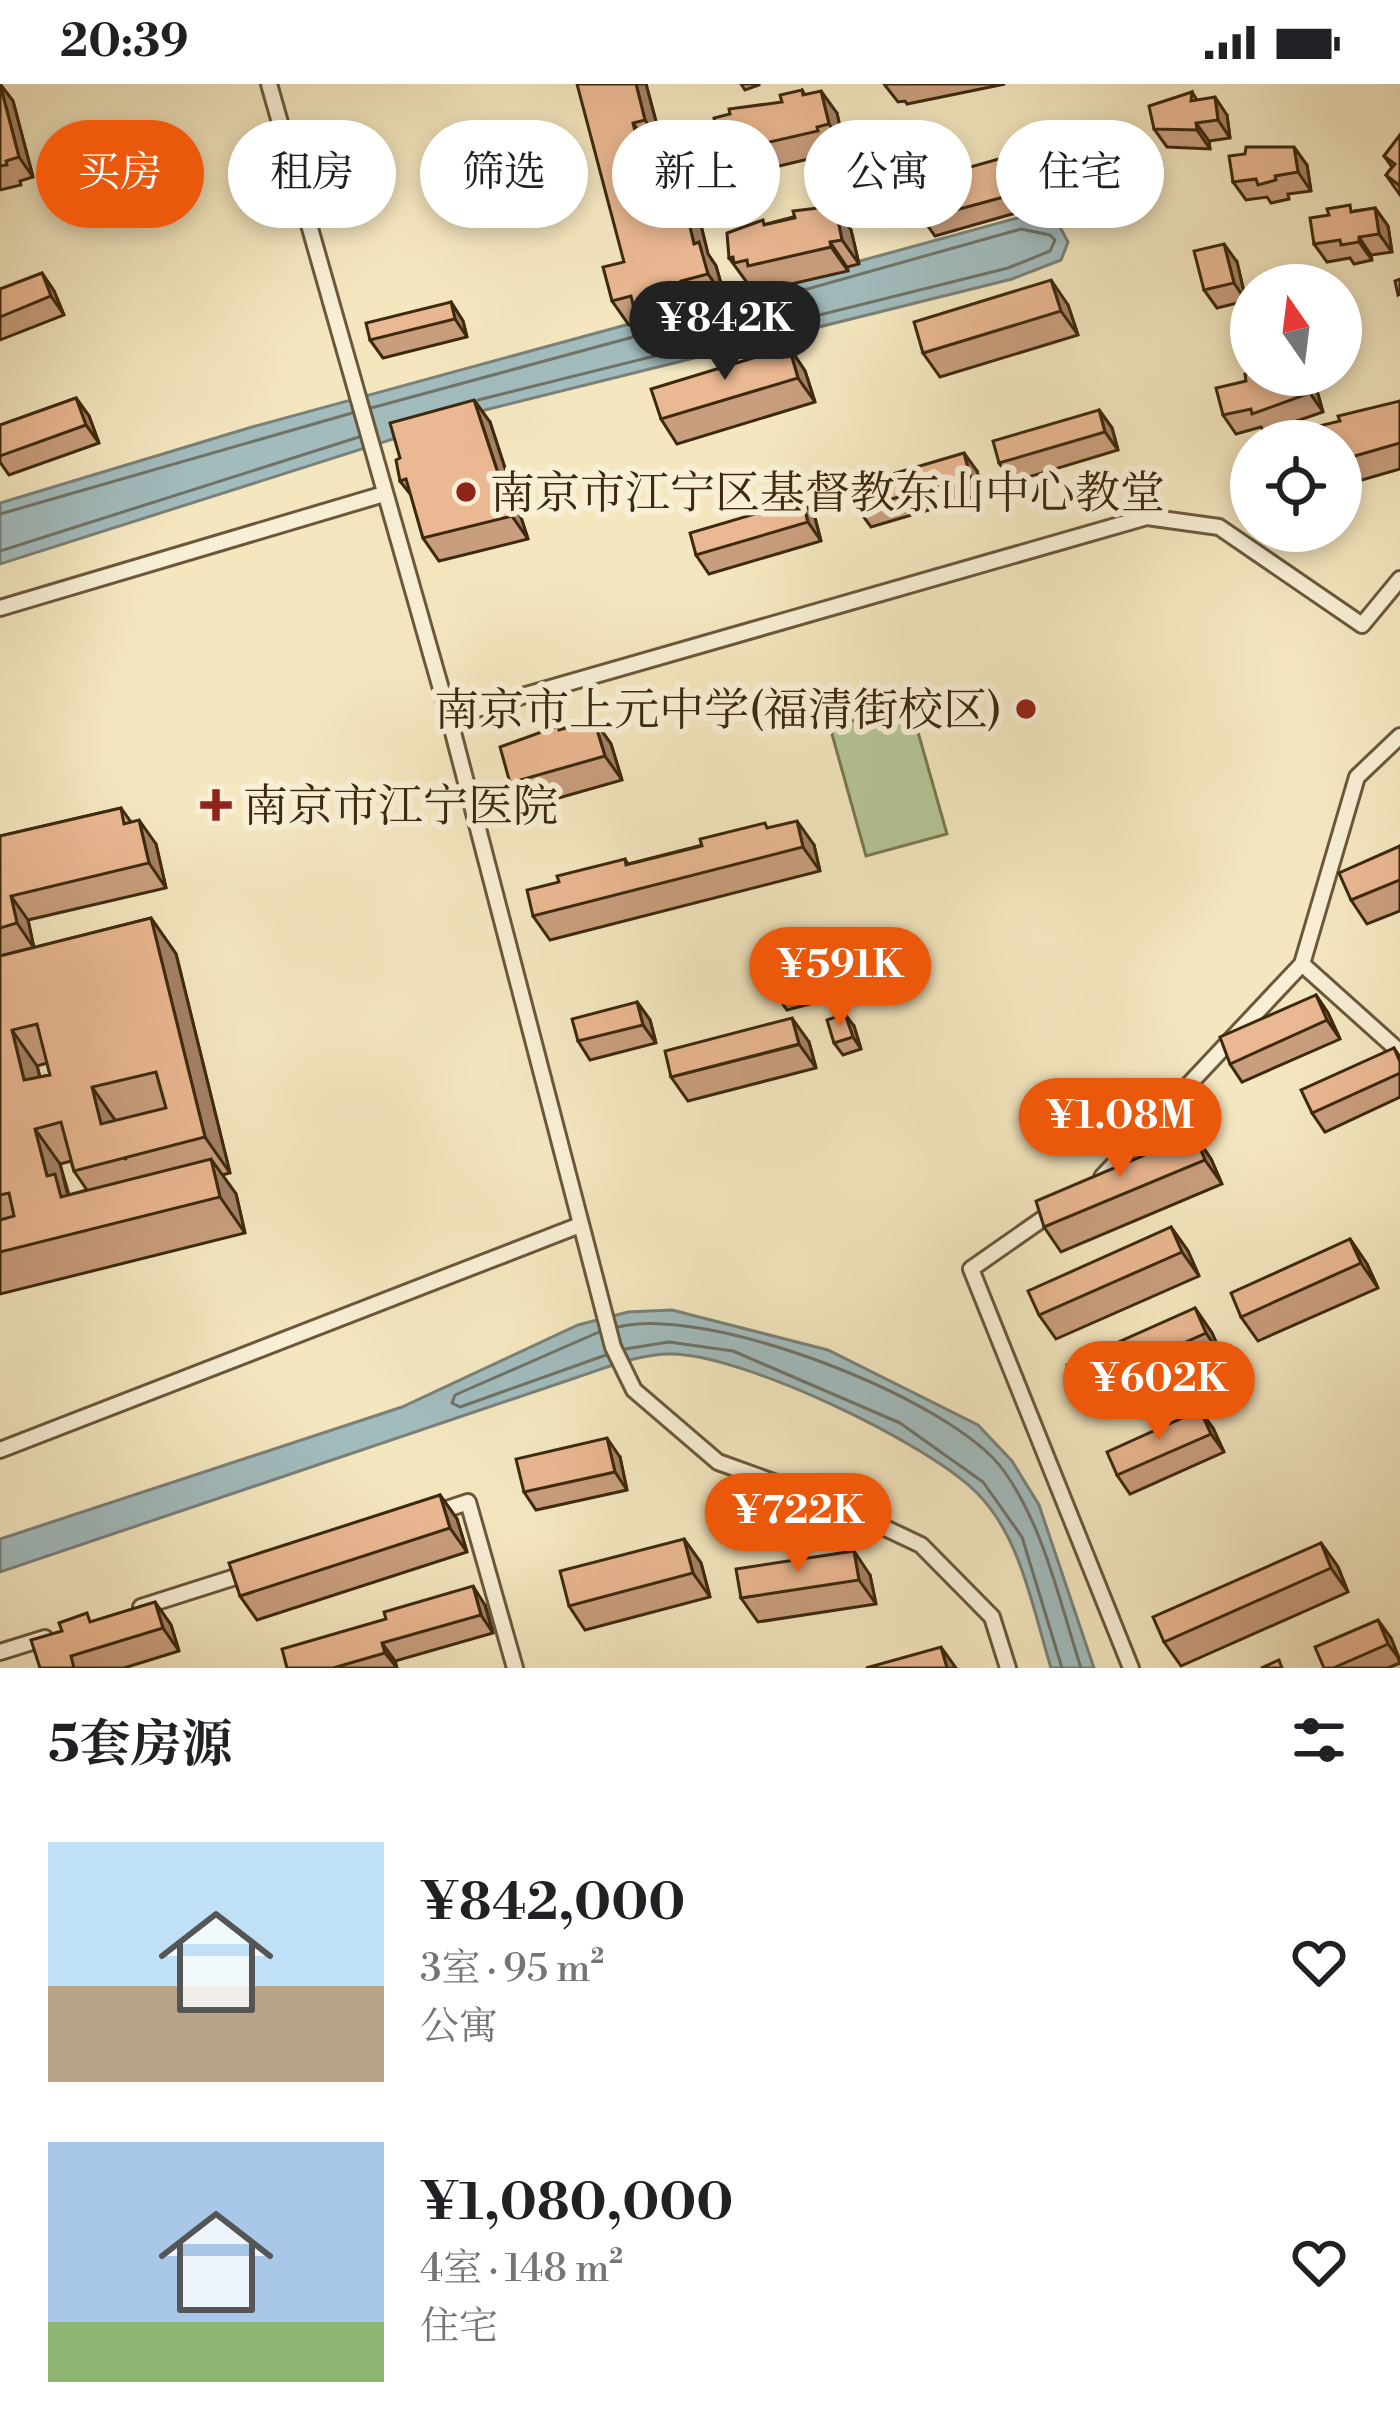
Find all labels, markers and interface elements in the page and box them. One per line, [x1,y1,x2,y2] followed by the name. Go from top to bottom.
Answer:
[60,14,189,71] text: 20:39
[36,120,204,228] chip: 买房
[228,120,396,228] chip: 租房
[420,120,588,228] chip: 筛选
[612,120,780,228] chip: 新上
[804,120,972,228] chip: 公寓
[996,120,1164,228] chip: 住宅
[1230,264,1362,396] north arrow
[1230,264,1362,552] map controls
[641,281,809,383] pin: ¥842K
[656,295,794,344] text: ¥842K
[1230,420,1362,552] button: locate
[490,466,1165,523] place label: 南京市江宁区基督教东山中心教堂
[453,479,479,505] marker: 南京市江宁区基督教东山中心教堂
[434,683,1002,740] place label: 南京市上元中学(福清街校区)
[1013,696,1039,722] marker: 南京市上元中学(福清街校区)
[243,779,558,836] place label: 南京市江宁医院
[200,789,232,821] marker: 南京市江宁医院
[756,927,924,1029] pin: ¥591K
[776,941,904,990] text: ¥591K
[1022,1078,1218,1180] pin: ¥1.08M
[1046,1092,1194,1141] text: ¥1.08M
[1075,1341,1243,1443] pin: ¥602K
[1090,1355,1228,1404] text: ¥602K
[714,1473,882,1575] pin: ¥722K
[732,1487,864,1536] text: ¥722K
[1286,1707,1352,1773] icon: filters
[48,1714,233,1778] text: 5套房源
[420,1872,685,1936] text: ¥842,000
[144,1890,288,2034] icon: home
[1286,1929,1352,1995] icon: heart
[420,1945,604,1994] text: 3室 · 95 m²
[420,2003,498,2052] text: 公寓
[420,2172,733,2236] text: ¥1,080,000
[144,2190,288,2334] icon: home
[1286,2229,1352,2295] icon: heart
[420,2245,623,2294] text: 4室 · 148 m²
[420,2303,498,2352] text: 住宅

